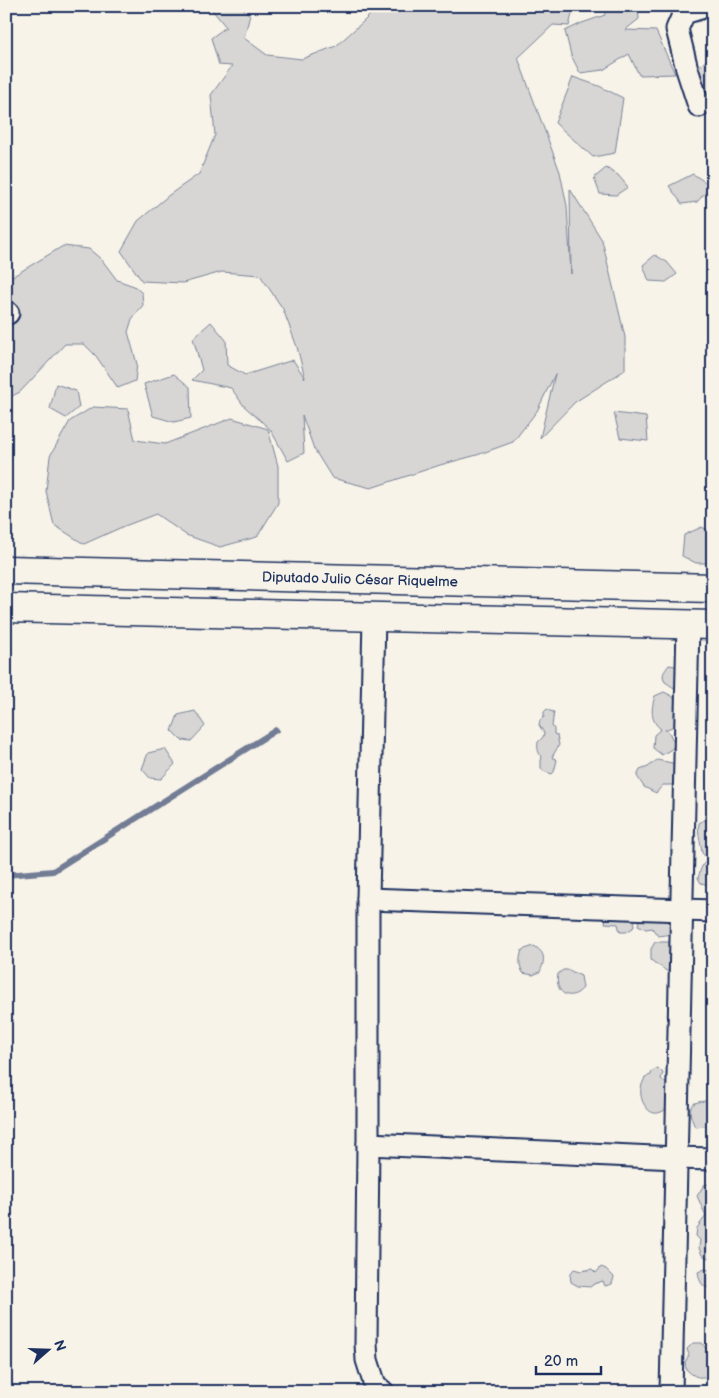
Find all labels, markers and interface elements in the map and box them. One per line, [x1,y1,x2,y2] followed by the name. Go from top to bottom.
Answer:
[262,568,458,590] street label: Diputado Julio César Riquelme
[22,1326,72,1376] north arrow
[50,1338,70,1354] text: N
[536,1343,602,1375] scale bar
[544,1352,578,1371] text: 20 m

